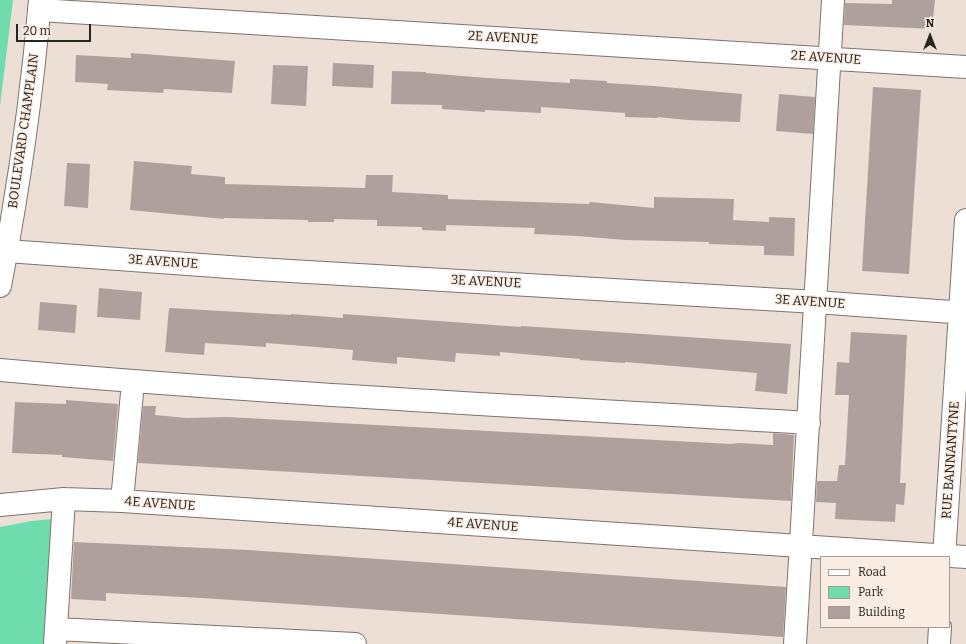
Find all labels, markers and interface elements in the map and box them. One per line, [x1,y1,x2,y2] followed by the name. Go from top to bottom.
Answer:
[18,16,93,42] scale bar
[910,16,950,56] north arrow
[926,17,934,30] text: N
[23,24,51,38] text: 20 m
[467,28,539,48] street label: 2E AVENUE
[790,48,862,68] street label: 2E AVENUE
[5,53,43,209] street label: BOULEVARD CHAMPLAIN
[127,252,199,272] street label: 3E AVENUE
[450,272,522,292] street label: 3E AVENUE
[774,292,846,312] street label: 3E AVENUE
[939,401,963,519] street label: RUE BANNANTYNE
[124,494,196,514] street label: 4E AVENUE
[447,515,519,535] street label: 4E AVENUE
[820,556,950,628] legend
[858,565,886,579] text: Road
[858,585,883,599] text: Park
[858,605,905,619] text: Building

